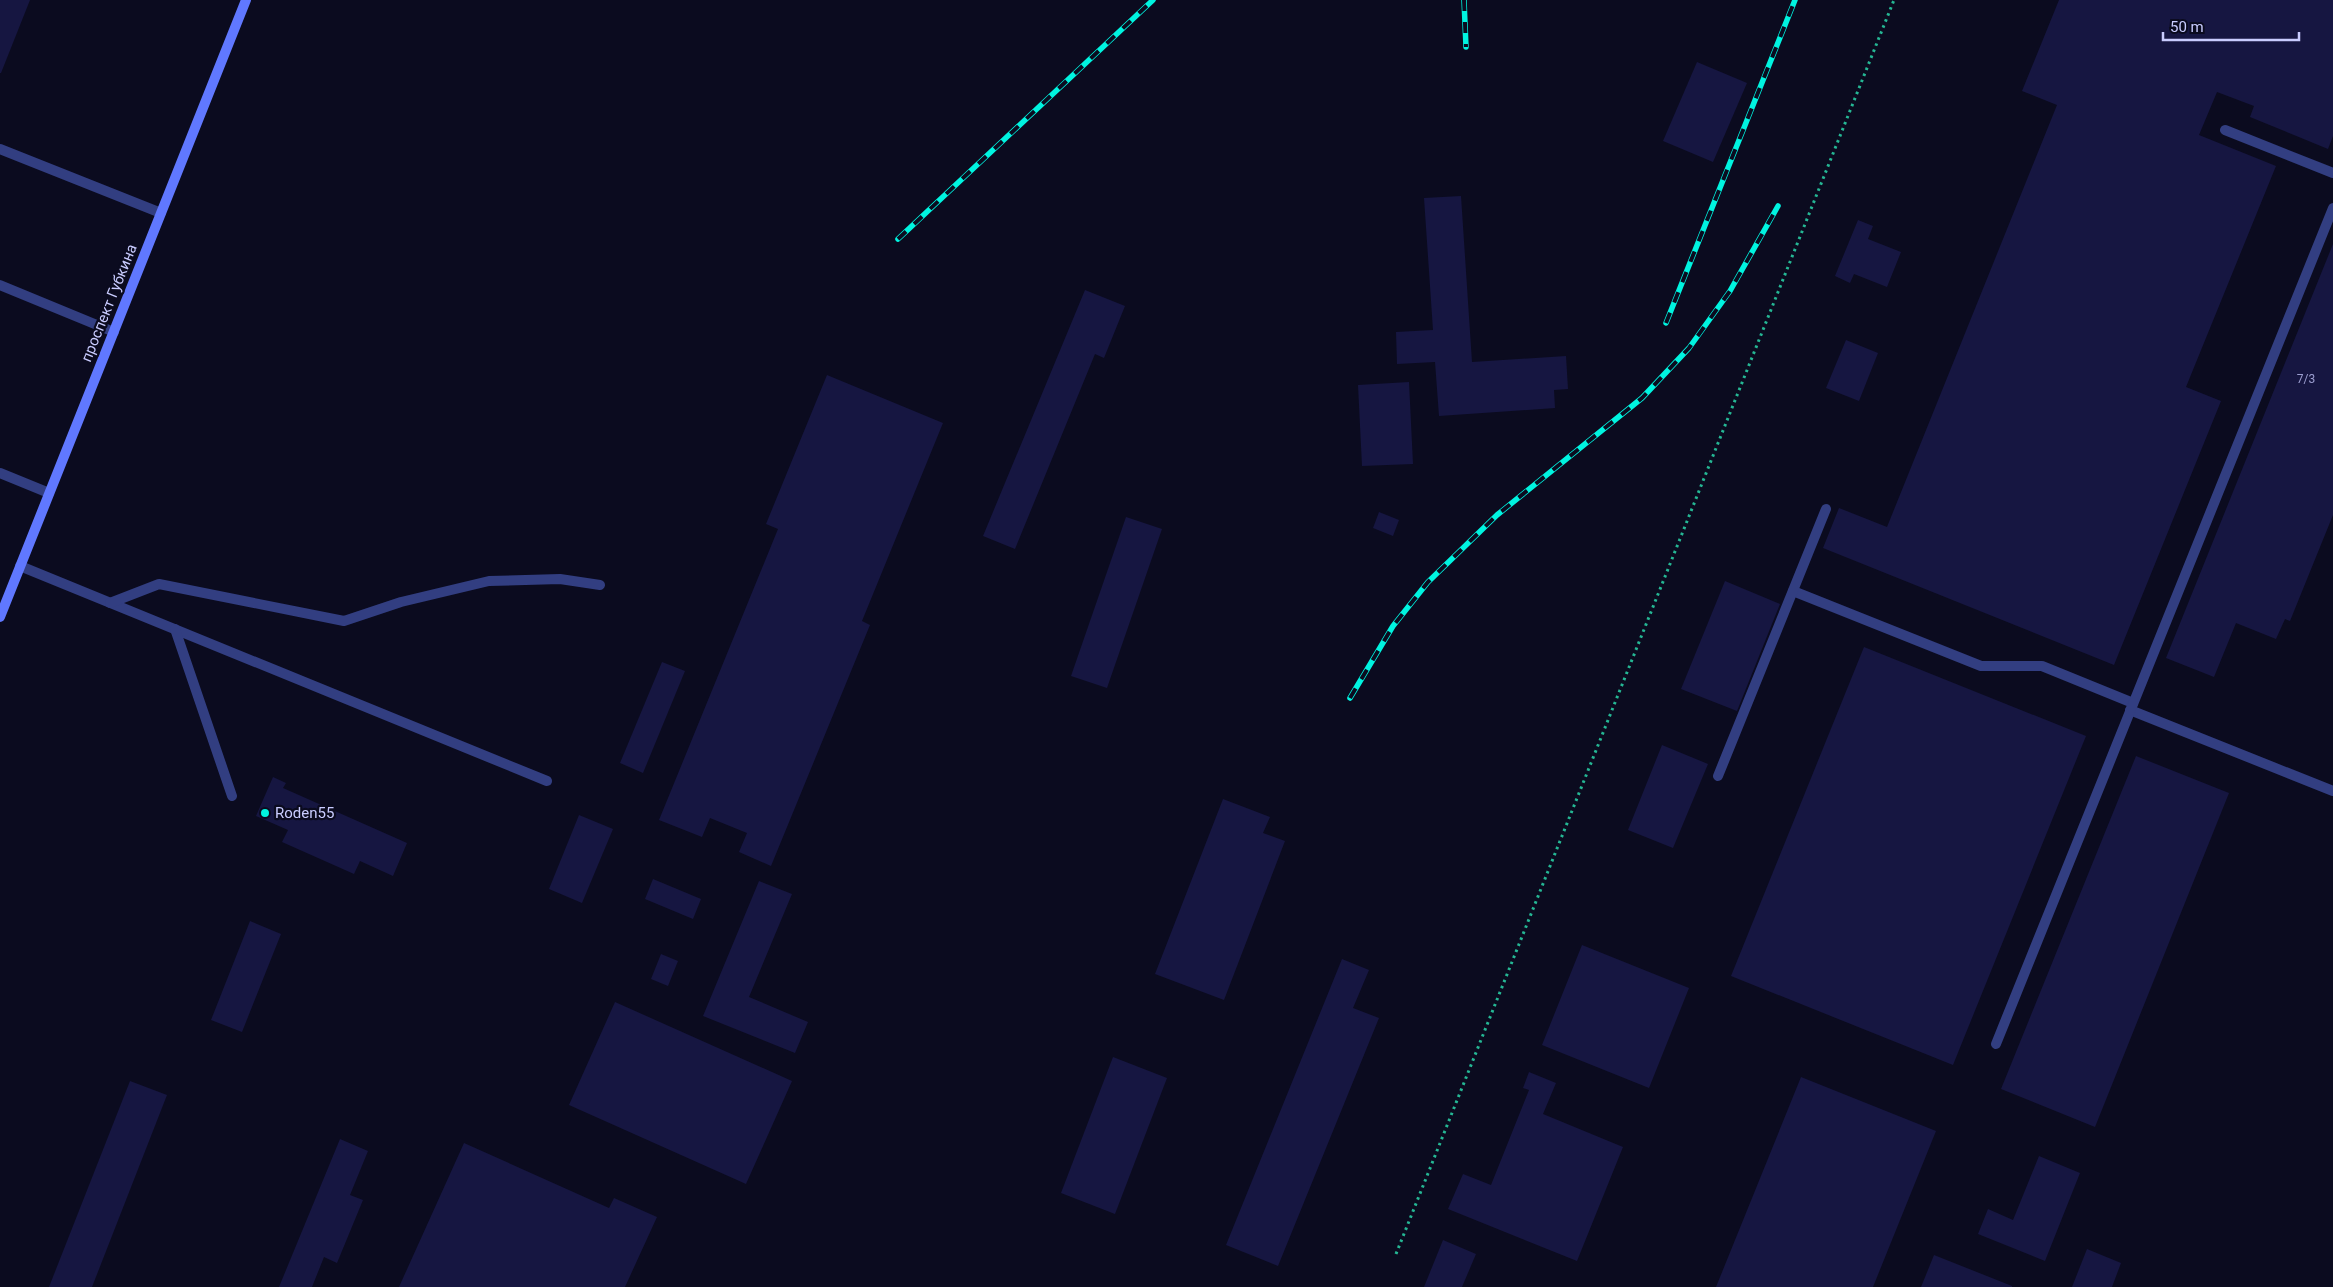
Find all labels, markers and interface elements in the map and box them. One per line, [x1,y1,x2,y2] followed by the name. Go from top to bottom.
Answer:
[2163,10,2299,42] scale bar
[2170,18,2204,36] text: 50 m
[77,242,141,364] street label: проспект Губкина
[2297,372,2315,386] house number: 7/3
[275,804,334,822] place label: Roden55
[259,807,271,819] marker: Roden55

